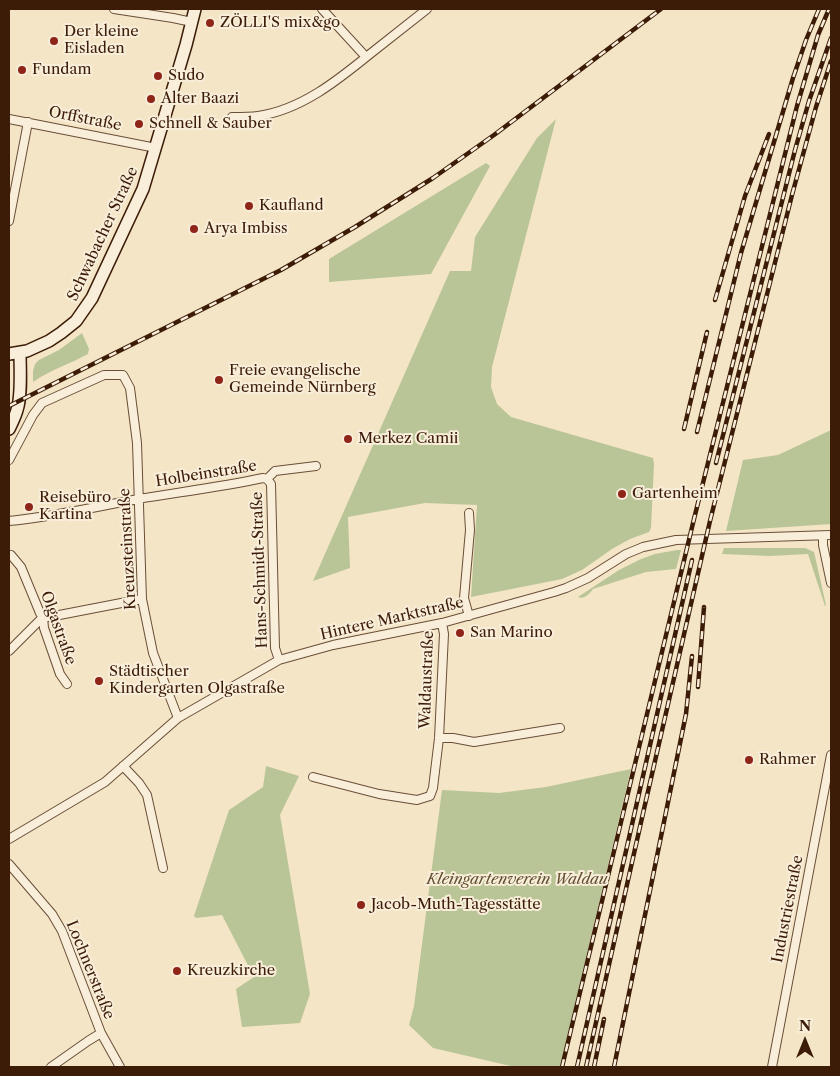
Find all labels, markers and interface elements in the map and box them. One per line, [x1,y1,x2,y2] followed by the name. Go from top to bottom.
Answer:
[220,14,340,32] place label: ZÖLLI'S mix&go
[204,17,216,29] marker: ZÖLLI'S mix&go
[64,23,139,58] place label: Der kleine Eisladen
[48,35,60,47] marker: Der kleine Eisladen
[32,61,91,79] place label: Fundam
[16,64,28,76] marker: Fundam
[168,67,205,85] place label: Sudo
[152,70,164,82] marker: Sudo
[161,90,239,108] place label: Alter Baazi
[145,93,157,105] marker: Alter Baazi
[47,103,123,135] street label: Orffstraße
[149,115,272,133] place label: Schnell & Sauber
[133,118,145,130] marker: Schnell & Sauber
[64,164,142,304] street label: Schwabacher Straße
[259,197,324,215] place label: Kaufland
[243,200,255,212] marker: Kaufland
[204,220,288,238] place label: Arya Imbiss
[188,223,200,235] marker: Arya Imbiss
[229,362,376,397] place label: Freie evangelische Gemeinde Nürnberg
[213,374,225,386] marker: Freie evangelische Gemeinde Nürnberg
[358,430,458,448] place label: Merkez Camii
[342,433,354,445] marker: Merkez Camii
[154,457,258,491] street label: Holbeinstraße
[632,485,718,503] place label: Gartenheim
[116,488,140,610] street label: Kreuzsteinstraße
[616,488,628,500] marker: Gartenheim
[39,489,111,524] place label: Reisebüro Kartina
[248,491,272,649] street label: Hans-Schmidt-Straße
[23,501,35,513] marker: Reisebüro Kartina
[36,589,80,667] street label: Olgastraße
[318,594,466,644] street label: Hintere Marktstraße
[470,624,553,642] place label: San Marino
[454,627,466,639] marker: San Marino
[416,630,438,730] street label: Waldaustraße
[109,663,285,698] place label: Städtischer Kindergarten Olgastraße
[93,675,105,687] marker: Städtischer Kindergarten Olgastraße
[759,751,816,769] place label: Rahmer
[743,754,755,766] marker: Rahmer
[769,854,807,964] street label: Industriestraße
[427,871,607,889] park label: Kleingartenverein Waldau
[371,896,541,914] place label: Jacob-Muth-Tagesstätte
[355,899,367,911] marker: Jacob-Muth-Tagesstätte
[62,918,118,1022] street label: Lochnerstraße
[187,962,275,980] place label: Kreuzkirche
[171,965,183,977] marker: Kreuzkirche
[780,1016,830,1066] north arrow
[799,1017,811,1035] text: N

